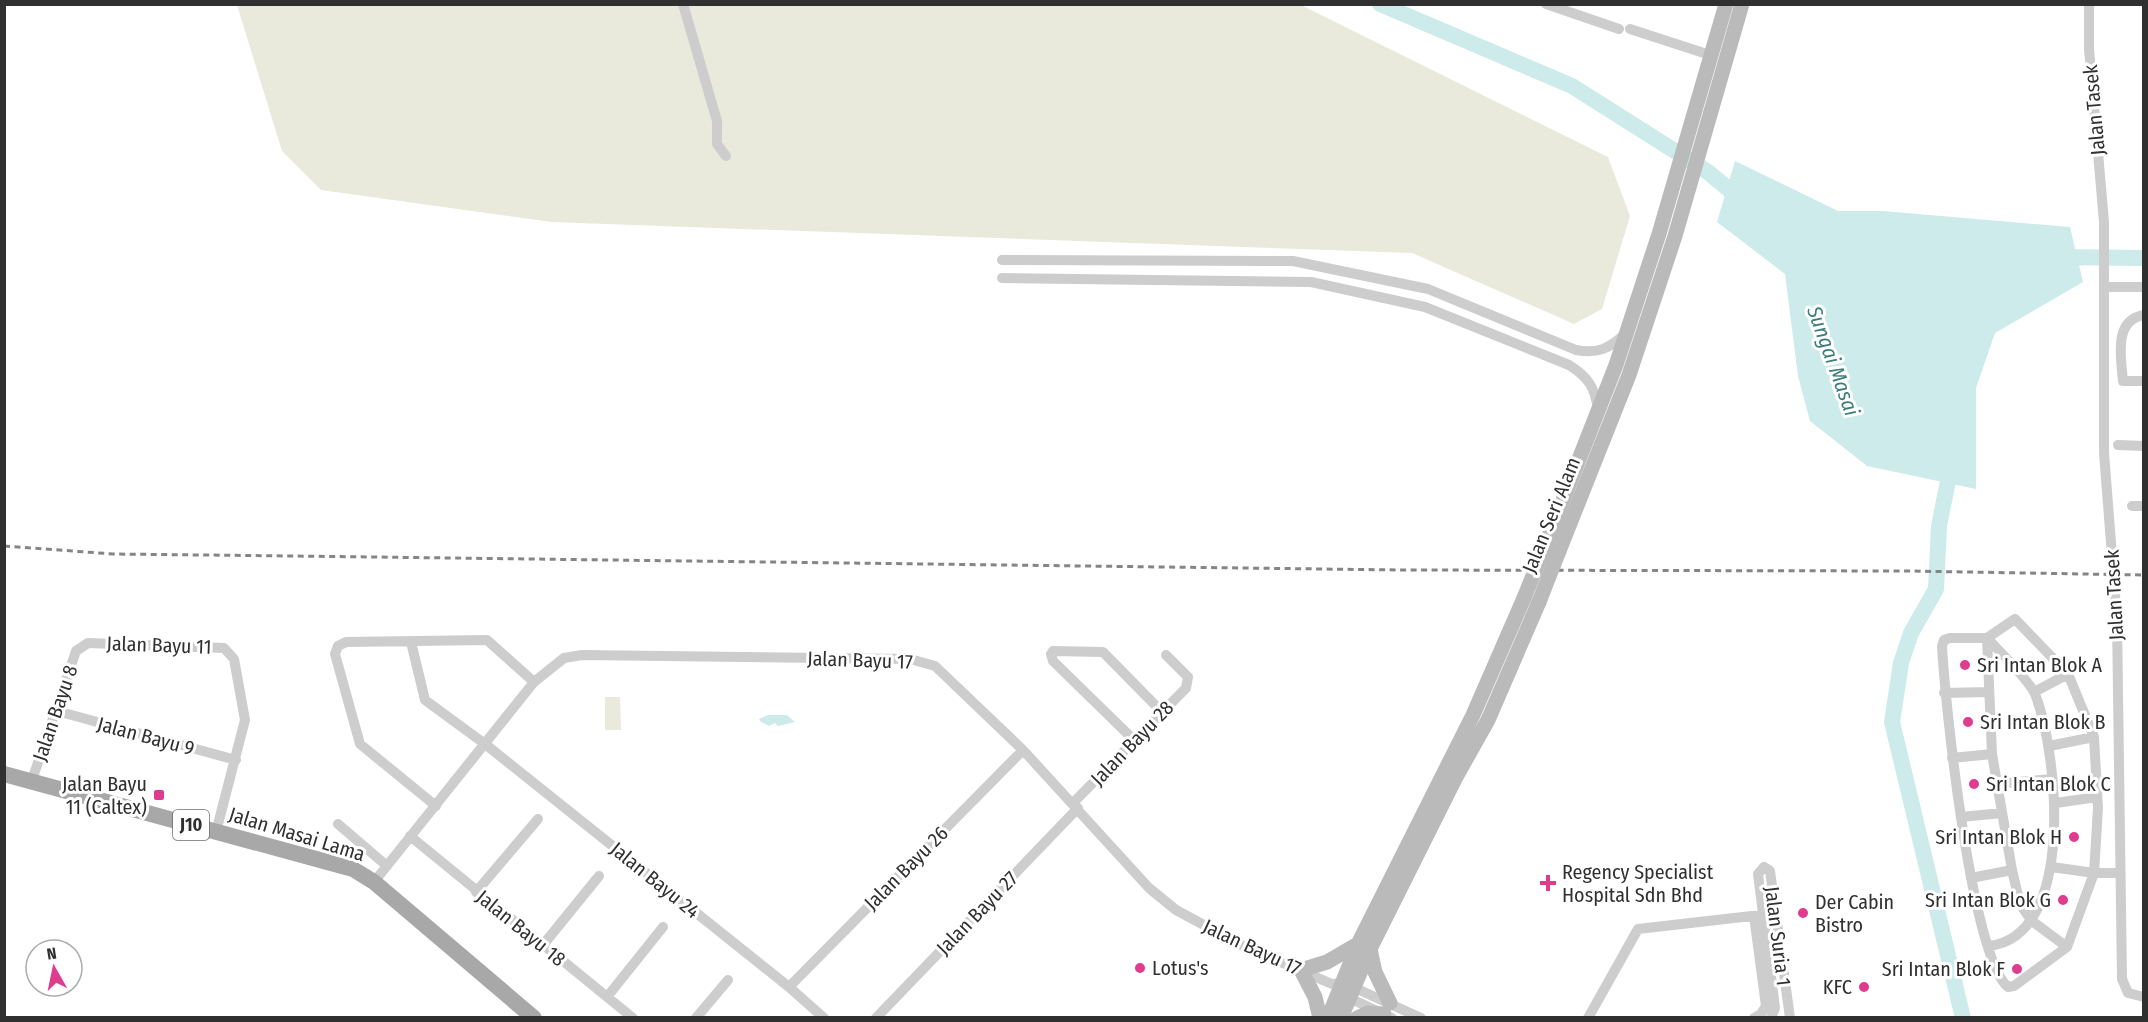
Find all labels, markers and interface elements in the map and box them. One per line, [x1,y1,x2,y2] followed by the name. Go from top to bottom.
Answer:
[2078,63,2110,156] street label: Jalan Tasek
[1801,302,1865,420] water label: Sungai Masai
[1517,454,1585,576] street label: Jalan Seri Alam
[2100,548,2128,641] street label: Jalan Tasek
[106,631,212,659] street label: Jalan Bayu 11
[807,646,913,674] street label: Jalan Bayu 17
[1977,653,2103,677] place label: Sri Intan Blok A
[1958,658,1972,672] marker: Sri Intan Blok A
[27,662,83,764] street label: Jalan Bayu 8
[1086,696,1178,790] street label: Jalan Bayu 28
[1980,710,2106,734] place label: Sri Intan Blok B
[95,712,197,760] street label: Jalan Bayu 9
[1961,715,1975,729] marker: Sri Intan Blok B
[62,772,147,819] place label: Jalan Bayu 11 (Caltex)
[1986,772,2111,796] place label: Sri Intan Blok C
[1967,777,1981,791] marker: Sri Intan Blok C
[152,788,166,802] marker: Jalan Bayu 11 (Caltex)
[226,802,368,866] street label: Jalan Masai Lama
[173,810,209,840] road number: J10
[859,821,953,915] street label: Jalan Bayu 26
[1935,825,2062,849] place label: Sri Intan Blok H
[2067,830,2081,844] marker: Sri Intan Blok H
[606,837,705,923] street label: Jalan Bayu 24
[1562,860,1714,907] place label: Regency Specialist Hospital Sdn Bhd
[931,866,1023,960] street label: Jalan Bayu 27
[1539,874,1557,892] marker: Regency Specialist Hospital Sdn Bhd
[472,885,570,971] street label: Jalan Bayu 18
[1760,885,1796,987] street label: Jalan Suria 1
[1925,888,2051,912] place label: Sri Intan Blok G
[1815,890,1894,937] place label: Der Cabin Bistro
[2056,893,2070,907] marker: Sri Intan Blok G
[1796,906,1810,920] marker: Der Cabin Bistro
[1199,914,1305,980] street label: Jalan Bayu 17
[24,938,84,998] north arrow
[46,944,58,964] text: N
[1152,956,1209,980] place label: Lotus's
[1882,957,2005,981] place label: Sri Intan Blok F
[1133,961,1147,975] marker: Lotus's
[2010,962,2024,976] marker: Sri Intan Blok F
[1823,975,1852,999] place label: KFC
[1857,980,1871,994] marker: KFC

